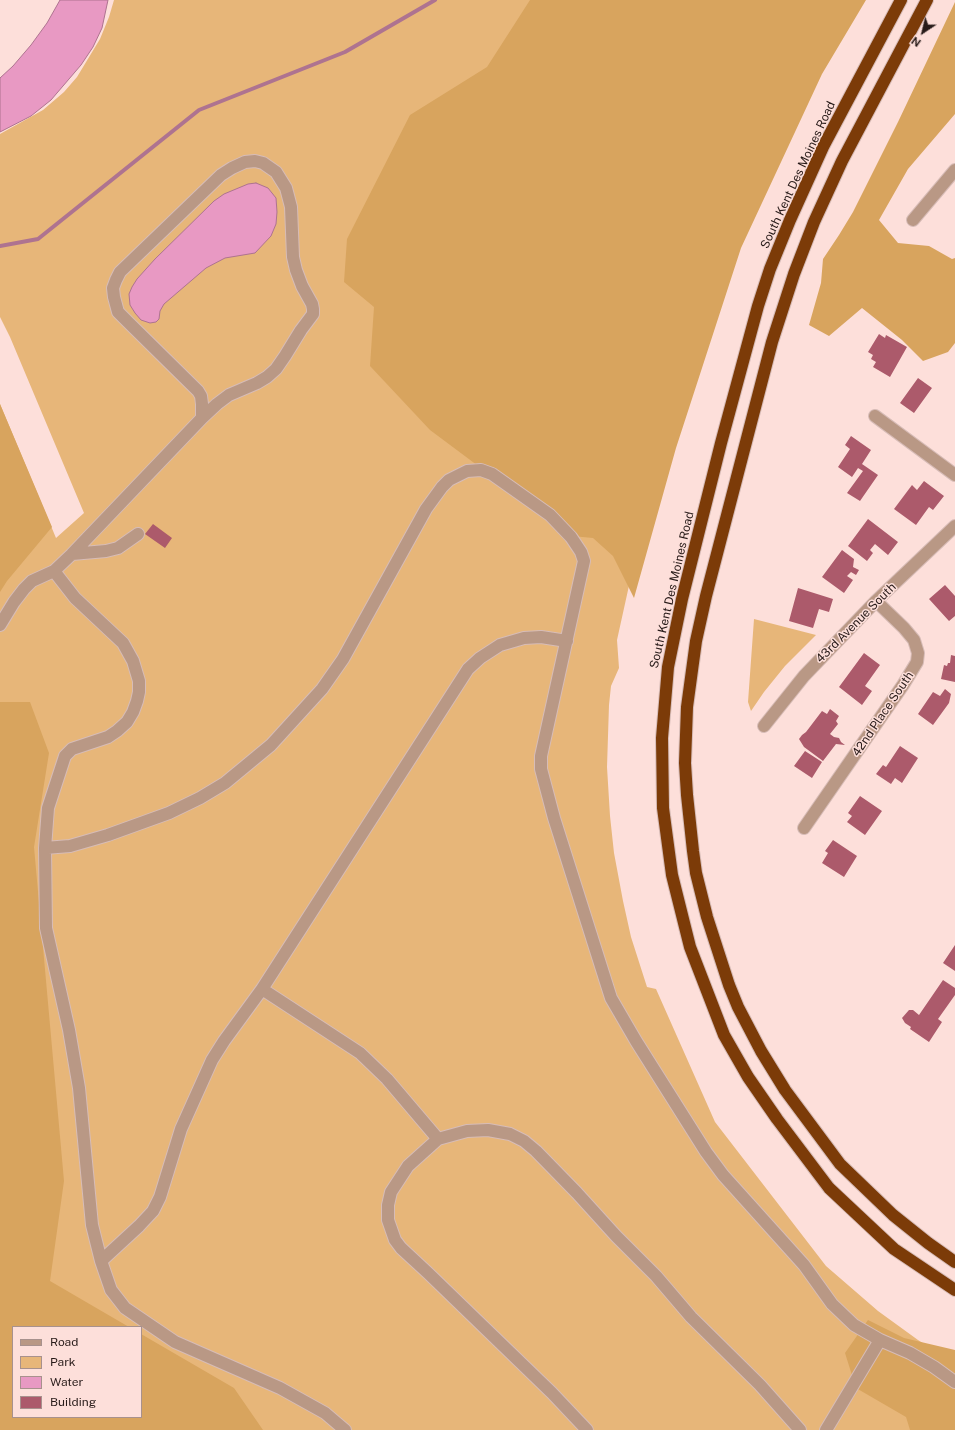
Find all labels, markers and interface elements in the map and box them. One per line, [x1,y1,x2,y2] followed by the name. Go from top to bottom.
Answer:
[903,12,943,52] north arrow
[909,34,923,49] text: N
[758,99,838,251] street label: South Kent Des Moines Road
[647,510,697,670] street label: South Kent Des Moines Road
[813,580,899,666] street label: 43rd Avenue South
[849,669,917,759] street label: 42nd Place South
[12,1326,142,1418] legend
[50,1335,78,1349] text: Road
[50,1355,76,1369] text: Park
[50,1375,83,1389] text: Water
[50,1395,96,1409] text: Building

